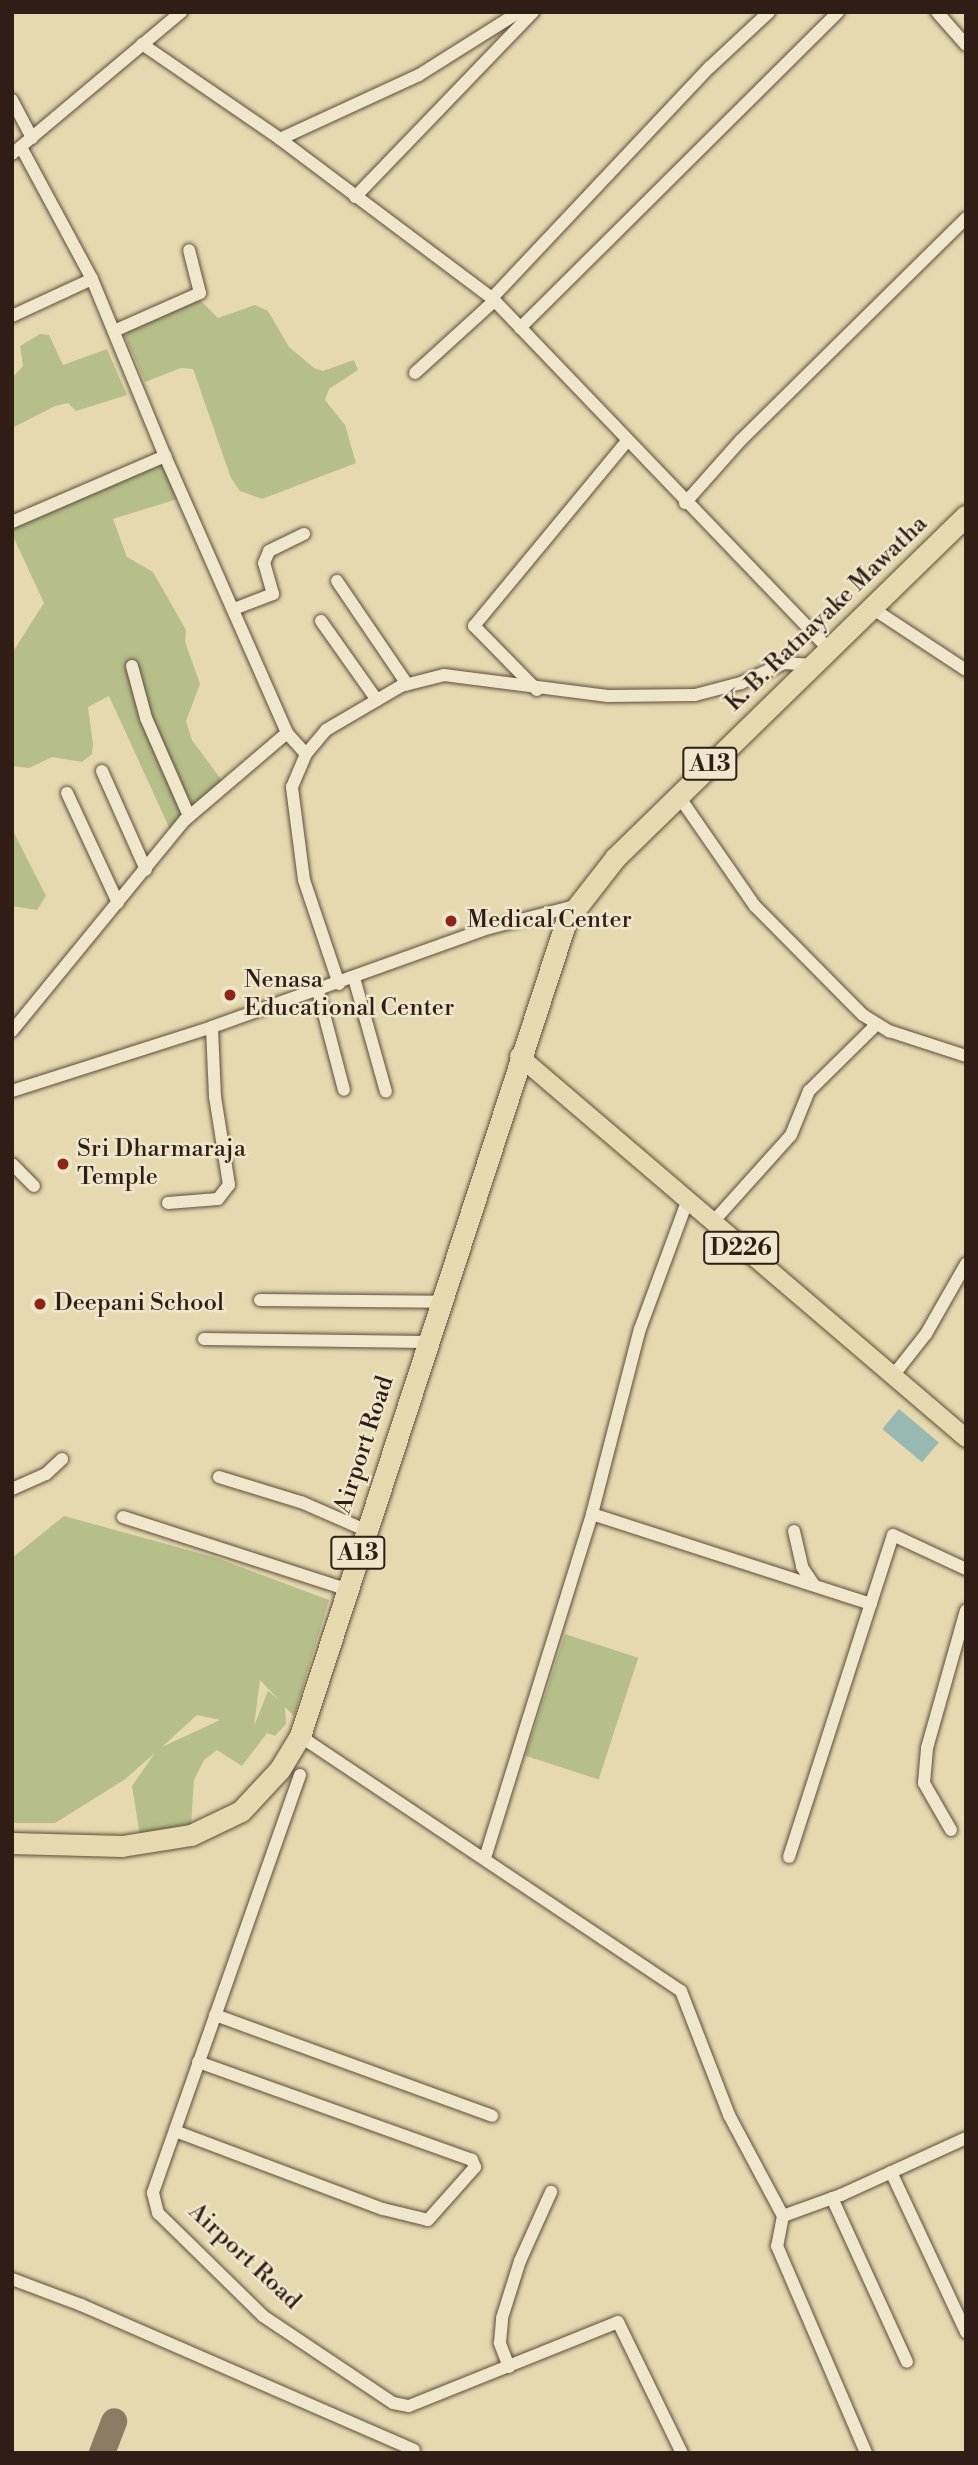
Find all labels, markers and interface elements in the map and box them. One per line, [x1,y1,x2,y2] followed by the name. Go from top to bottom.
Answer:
[720,510,934,718] street label: K. B. Ratnayake Mawatha
[682,744,738,784] road number: A13
[467,907,632,935] place label: Medical Center
[441,911,461,931] marker: Medical Center
[244,967,454,1023] place label: Nenasa Educational Center
[222,987,238,1003] marker: Nenasa Educational Center
[77,1136,246,1192] place label: Sri Dharmaraja Temple
[55,1156,71,1172] marker: Sri Dharmaraja Temple
[702,1228,780,1268] road number: D226
[54,1290,224,1318] place label: Deepani School
[32,1296,48,1312] marker: Deepani School
[329,1373,401,1517] street label: Airport Road
[330,1534,386,1572] road number: A13
[182,2198,306,2316] street label: Airport Road

